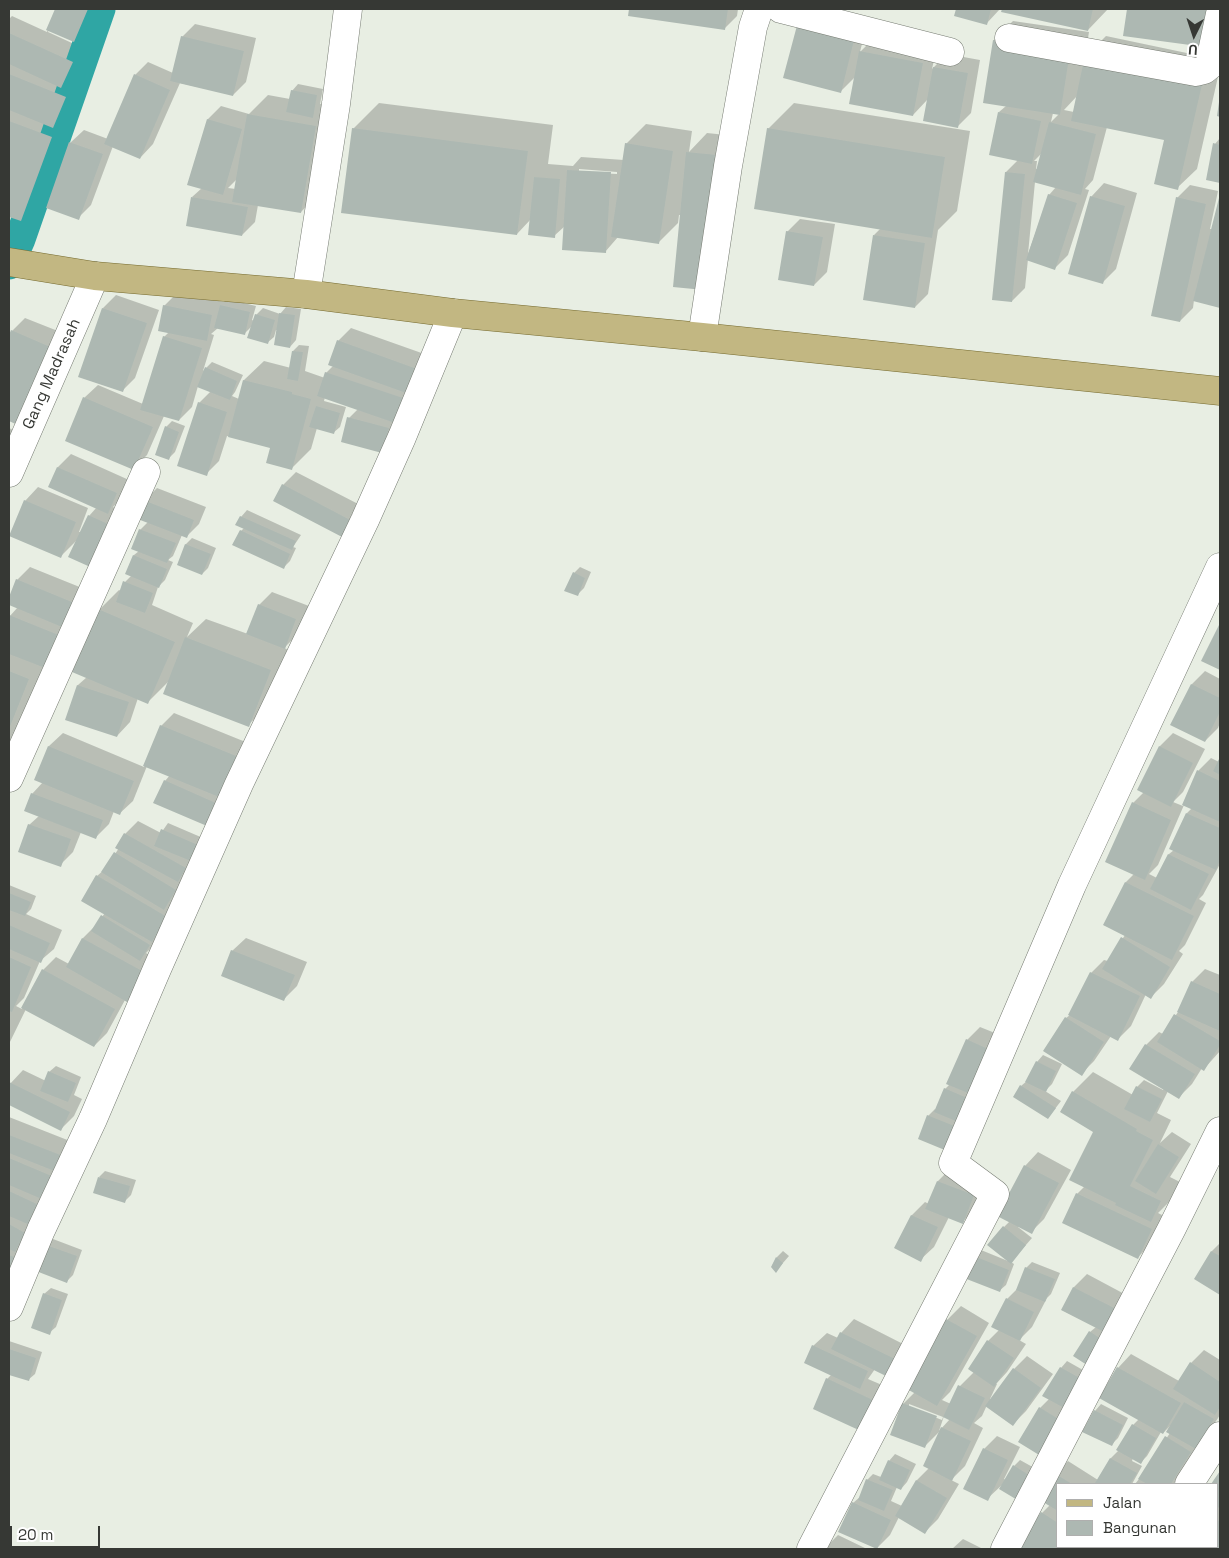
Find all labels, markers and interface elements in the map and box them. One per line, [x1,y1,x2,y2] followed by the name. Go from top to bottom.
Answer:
[1169,10,1219,60] north arrow
[1188,41,1198,59] text: U
[19,316,85,432] street label: Gang Madrasah
[1056,1483,1219,1548] legend
[1103,1493,1142,1512] text: Jalan
[12,1516,102,1548] scale bar
[1103,1518,1177,1537] text: Bangunan
[18,1525,53,1544] text: 20 m

